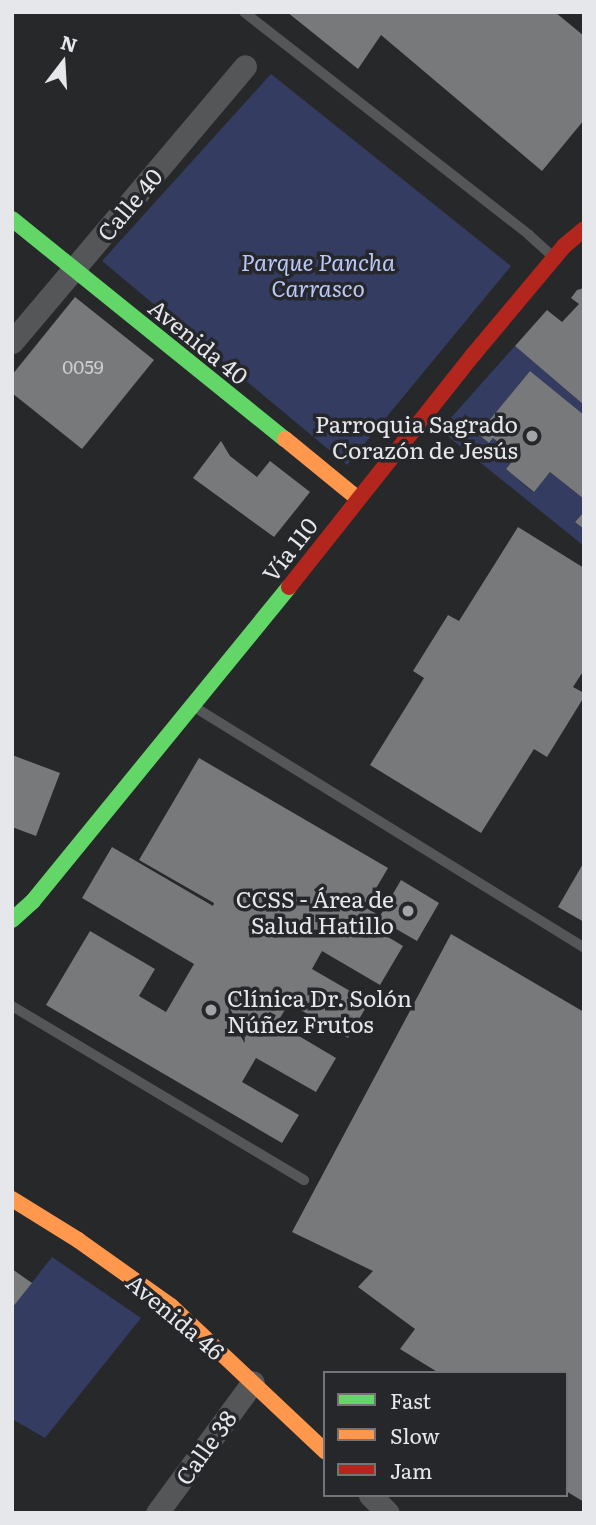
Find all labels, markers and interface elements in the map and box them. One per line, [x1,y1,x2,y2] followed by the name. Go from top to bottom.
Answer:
[57,27,81,59] text: N
[28,28,98,98] north arrow
[91,162,167,246] street label: Calle 40
[241,247,395,301] park label: Parque Pancha Carrasco
[144,293,254,389] street label: Avenida 40
[62,356,104,378] house number: 0059
[315,409,518,463] place label: Parroquia Sagrado Corazón de Jesús
[524,428,540,444] marker: Parroquia Sagrado Corazón de Jesús
[256,512,322,586] street label: Vía 110
[236,884,394,938] place label: CCSS - Área de Salud Hatillo
[400,903,416,919] marker: CCSS - Área de Salud Hatillo
[227,983,412,1037] place label: Clínica Dr. Solón Núñez Frutos
[201,1000,221,1020] marker: Clínica Dr. Solón Núñez Frutos
[122,1267,230,1365] street label: Avenida 46
[323,1371,568,1497] legend
[390,1384,431,1415] text: Fast
[169,1404,241,1490] street label: Calle 38
[390,1419,440,1450] text: Slow
[390,1454,432,1485] text: Jam

